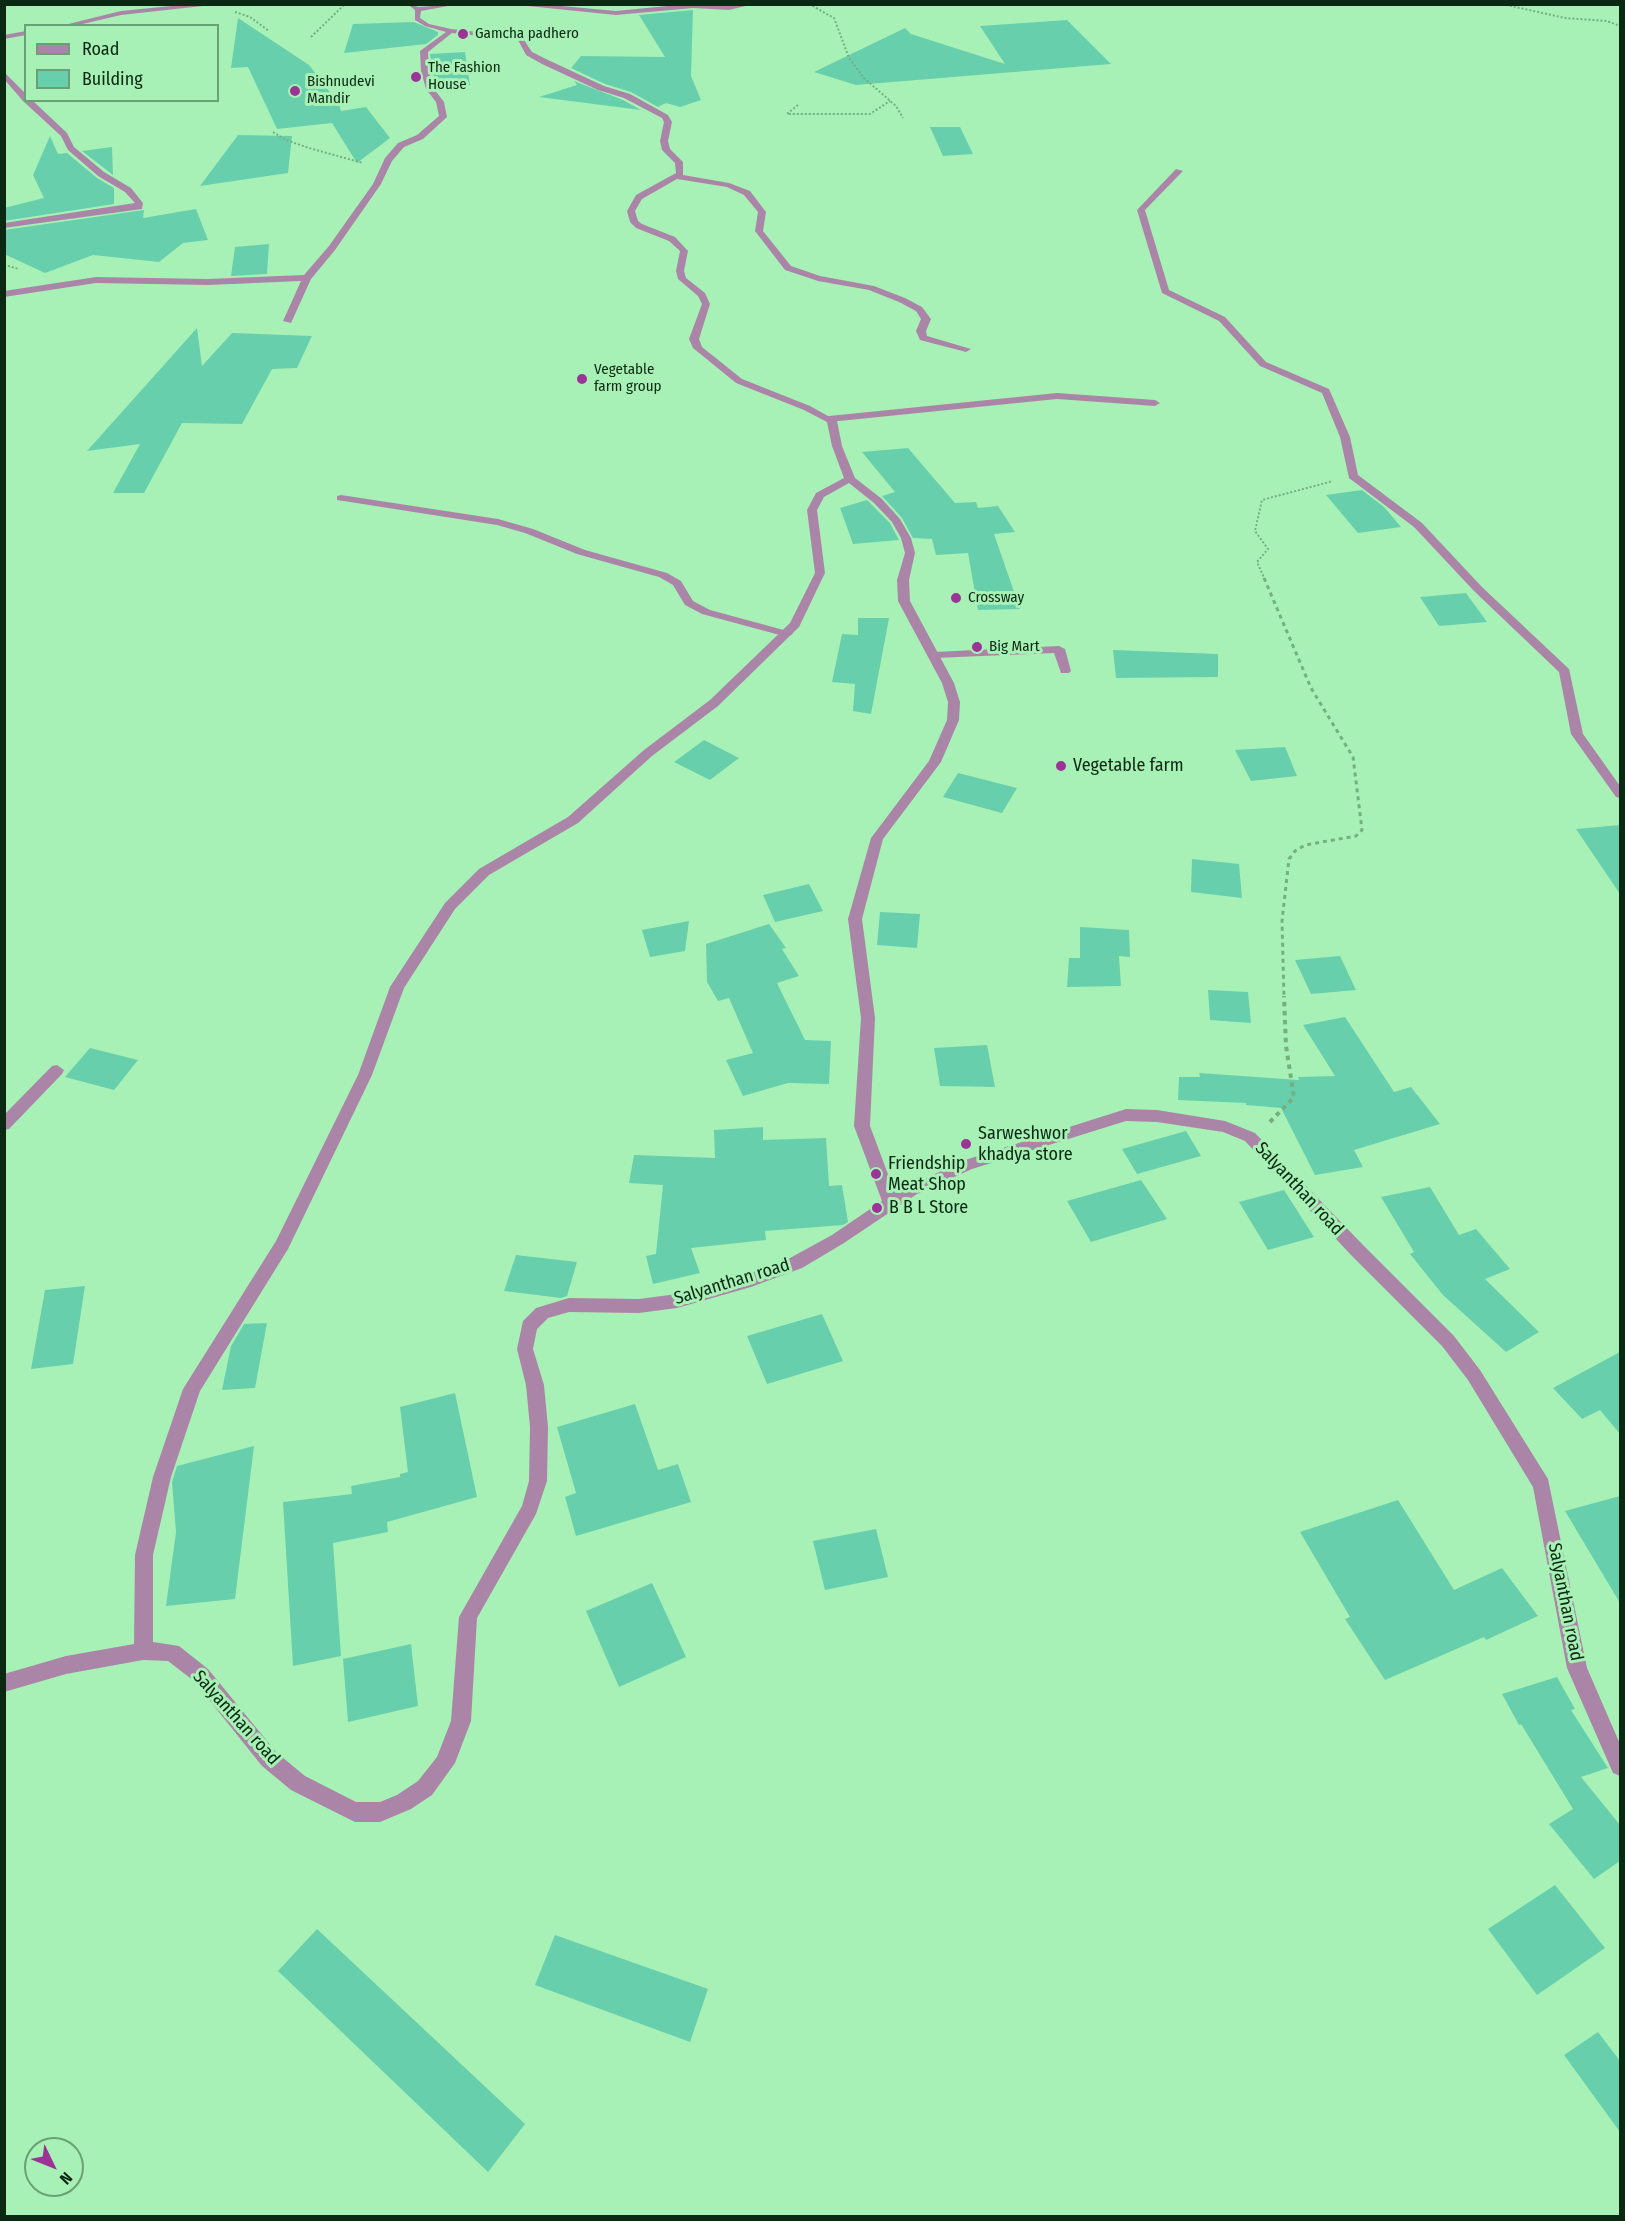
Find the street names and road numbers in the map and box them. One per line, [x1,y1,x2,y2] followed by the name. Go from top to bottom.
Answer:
[1250,1138,1348,1240] street label: Salyanthan road
[672,1254,792,1310] street label: Salyanthan road
[1543,1541,1587,1663] street label: Salyanthan road
[188,1666,284,1770] street label: Salyanthan road

